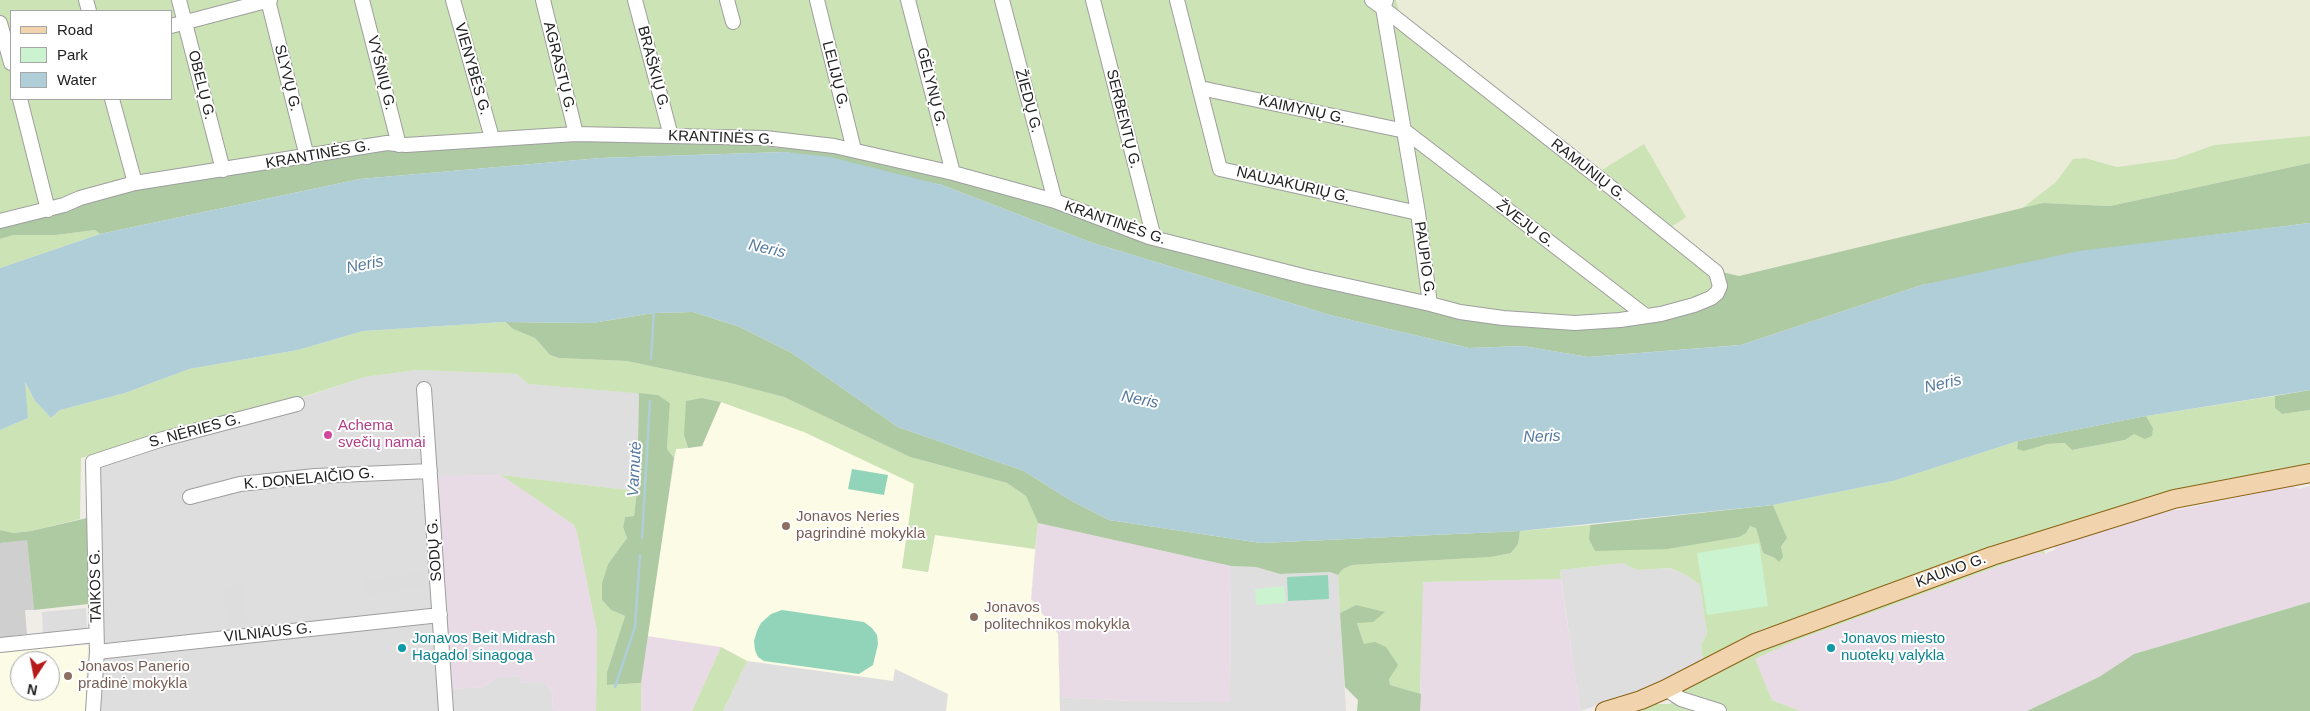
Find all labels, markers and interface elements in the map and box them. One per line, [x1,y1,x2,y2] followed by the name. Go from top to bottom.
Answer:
[10,10,172,100] legend
[539,20,579,114] street label: AGRASTŲ G.
[57,21,93,38] text: Road
[450,21,494,117] street label: VIENYBĖS G.
[633,24,673,112] street label: BRAŠKIŲ G.
[363,34,399,112] street label: VYŠNIŲ G.
[818,39,852,111] street label: LELIJŲ G.
[270,43,304,113] street label: SLYVŲ G.
[57,46,88,63] text: Park
[913,46,949,128] street label: GĖLYNŲ G.
[184,48,218,122] street label: OBELŲ G.
[1011,67,1045,135] street label: ŽIEDŲ G.
[1102,67,1144,171] street label: SERBENTŲ G.
[57,71,96,88] text: Water
[1257,92,1347,128] street label: KAIMYNŲ G.
[668,127,774,149] street label: KRANTINĖS G.
[1547,135,1629,205] street label: RAMUNIŲ G.
[264,137,372,173] street label: KRANTINĖS G.
[1235,163,1351,207] street label: NAUJAKURIŲ G.
[1493,196,1557,252] street label: ŽVEJŲ G.
[1062,197,1168,249] street label: KRANTINĖS G.
[1410,220,1438,298] street label: PAUPIO G.
[747,235,787,263] water label: Neris
[345,252,385,278] water label: Neris
[1923,370,1963,398] water label: Neris
[1120,387,1160,413] water label: Neris
[147,410,243,452] street label: S. NĖRIES G.
[338,417,426,452] place label: Achema svečių namai
[1523,427,1561,447] water label: Neris
[322,429,334,441] marker: Achema svečių namai
[624,441,646,497] water label: Varnutė
[243,464,375,494] street label: K. DONELAIČIO G.
[796,508,925,543] place label: Jonavos Neries pagrindinė mokykla
[424,518,446,582] street label: SODŲ G.
[780,520,792,532] marker: Jonavos Neries pagrindinė mokykla
[86,549,106,623] street label: TAIKOS G.
[1913,550,1989,592] street label: KAUNO G.
[984,599,1130,634] place label: Jonavos politechnikos mokykla
[968,611,980,623] marker: Jonavos politechnikos mokykla
[223,619,313,647] street label: VILNIAUS G.
[412,630,555,665] place label: Jonavos Beit Midrash Hagadol sinagoga
[1841,630,1945,665] place label: Jonavos miesto nuotekų valykla
[396,642,408,654] marker: Jonavos Beit Midrash Hagadol sinagoga
[1825,642,1837,654] marker: Jonavos miesto nuotekų valykla
[10,651,60,701] north arrow
[78,658,190,693] place label: Jonavos Panerio pradinė mokykla
[62,670,74,682] marker: Jonavos Panerio pradinė mokykla
[26,681,39,699] text: N

